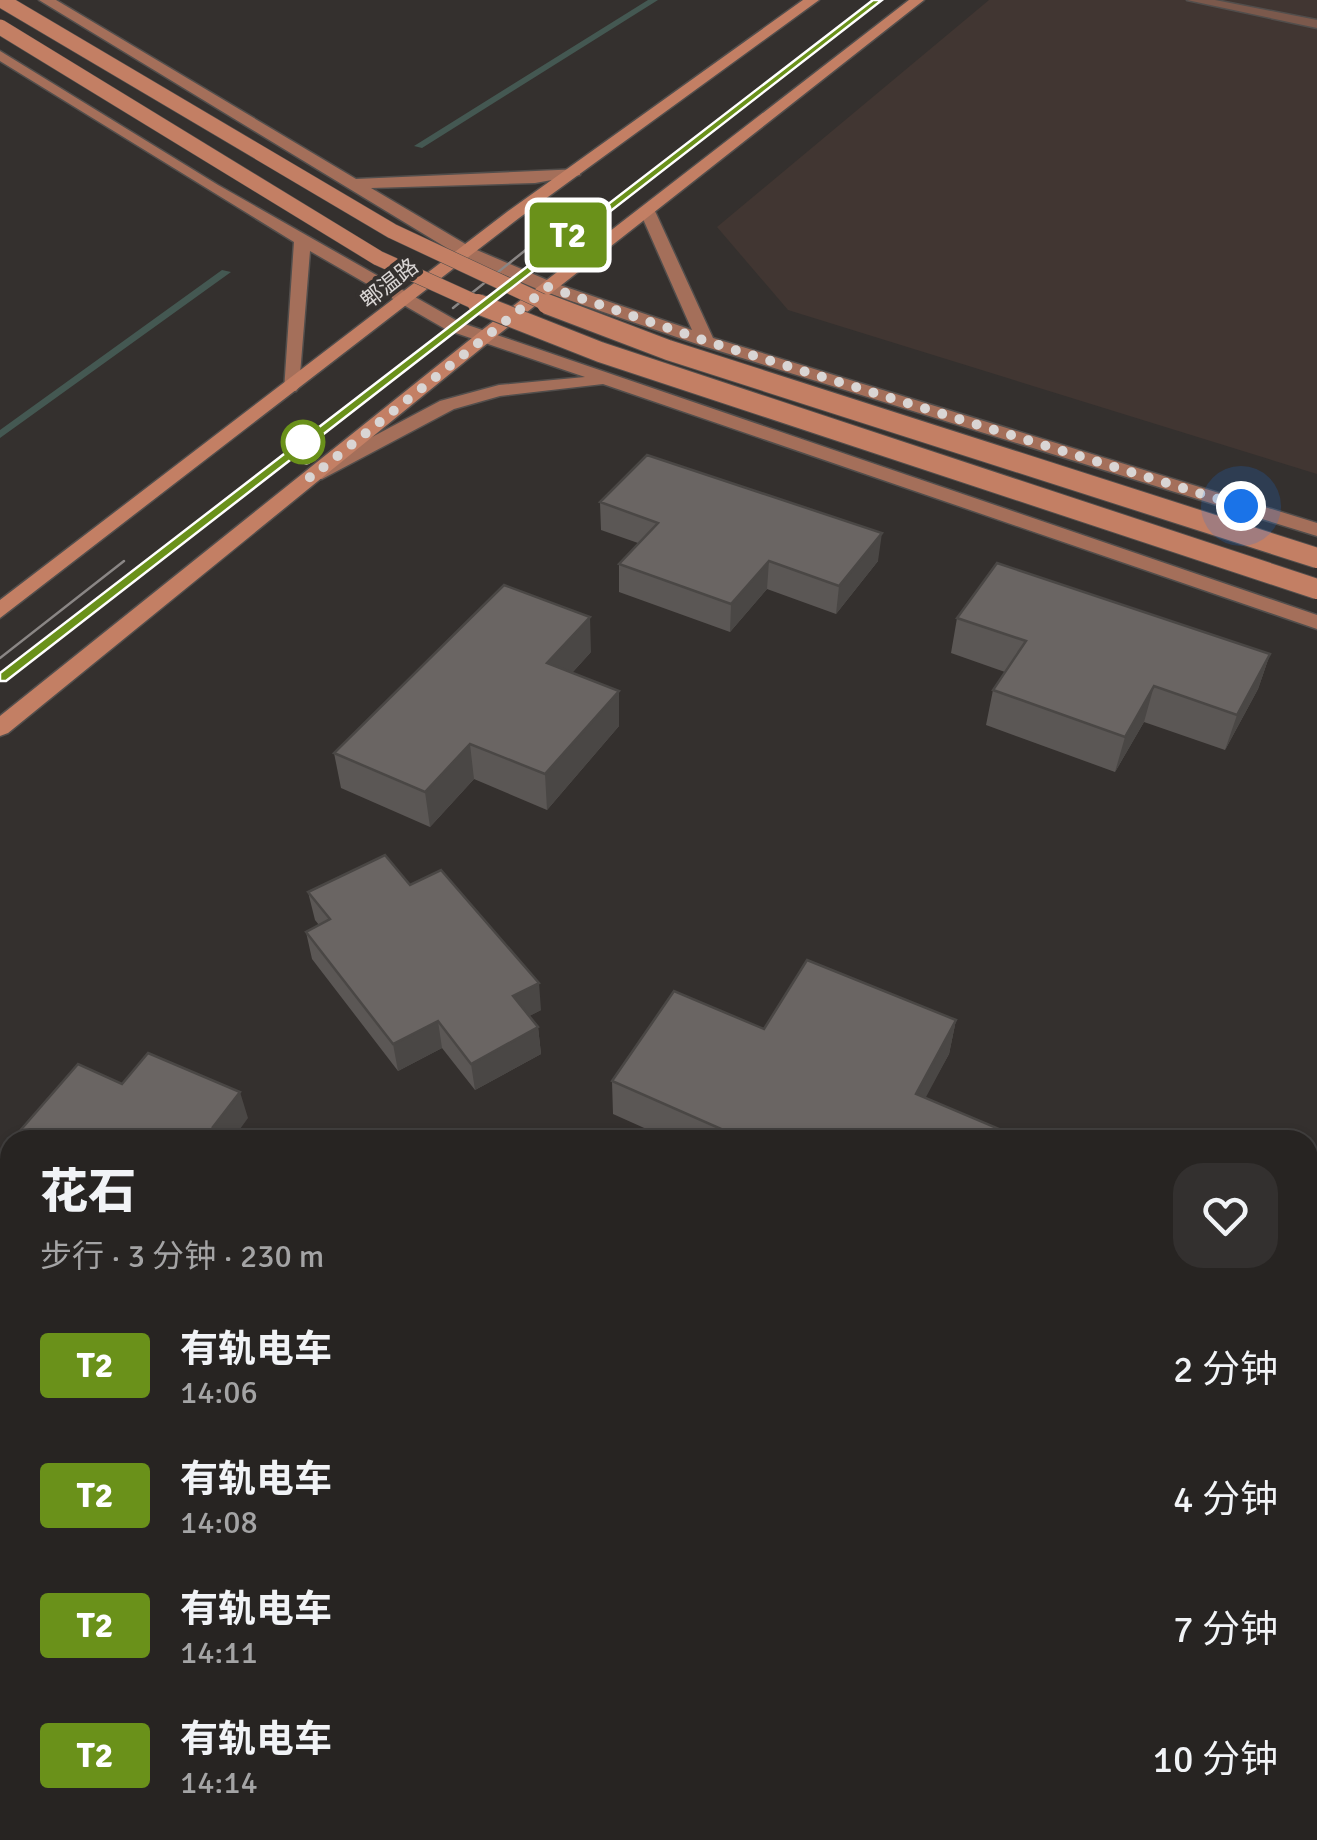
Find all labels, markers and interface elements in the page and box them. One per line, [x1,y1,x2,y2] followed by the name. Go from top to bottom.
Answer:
[523,202,613,268] line badge: T2
[550,214,586,257] text: T2
[355,252,424,314] street label: 郫温路
[282,421,324,463] unlabelled marker
[1216,481,1266,531] your location
[40,1163,136,1222] text: 花石
[1173,1163,1278,1268] button: heart
[40,1237,324,1276] text: 步行 · 3 分钟 · 230 m
[180,1326,332,1373] text: 有轨电车
[77,1344,113,1387] text: T2
[1173,1346,1278,1393] text: 2 分钟
[180,1373,258,1412] text: 14:06
[180,1456,332,1503] text: 有轨电车
[77,1474,113,1517] text: T2
[1173,1476,1278,1523] text: 4 分钟
[180,1503,258,1542] text: 14:08
[180,1586,332,1633] text: 有轨电车
[77,1604,113,1647] text: T2
[1173,1606,1278,1653] text: 7 分钟
[180,1633,258,1672] text: 14:11
[180,1716,332,1763] text: 有轨电车
[77,1734,113,1777] text: T2
[1153,1736,1278,1783] text: 10 分钟
[180,1763,258,1802] text: 14:14

